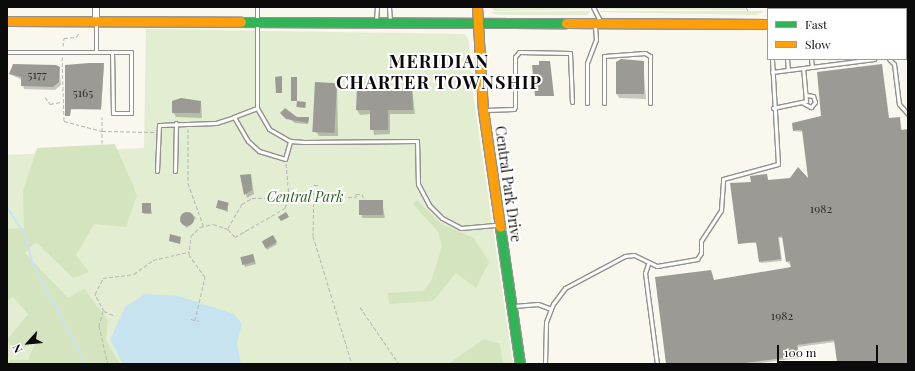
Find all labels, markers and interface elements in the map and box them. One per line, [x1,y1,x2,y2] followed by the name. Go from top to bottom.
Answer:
[767,8,907,60] legend
[805,16,827,32] text: Fast
[805,36,831,52] text: Slow
[336,51,542,94] district label: MERIDIAN CHARTER TOWNSHIP
[27,68,47,82] house number: 5177
[73,86,93,100] house number: 5165
[492,125,524,243] street label: Central Park Drive
[266,189,344,205] park label: Central Park
[810,202,832,216] house number: 1982
[771,309,793,323] house number: 1982
[8,323,48,363] north arrow
[779,337,880,363] scale bar
[8,342,25,356] text: N
[784,344,816,360] text: 100 m

